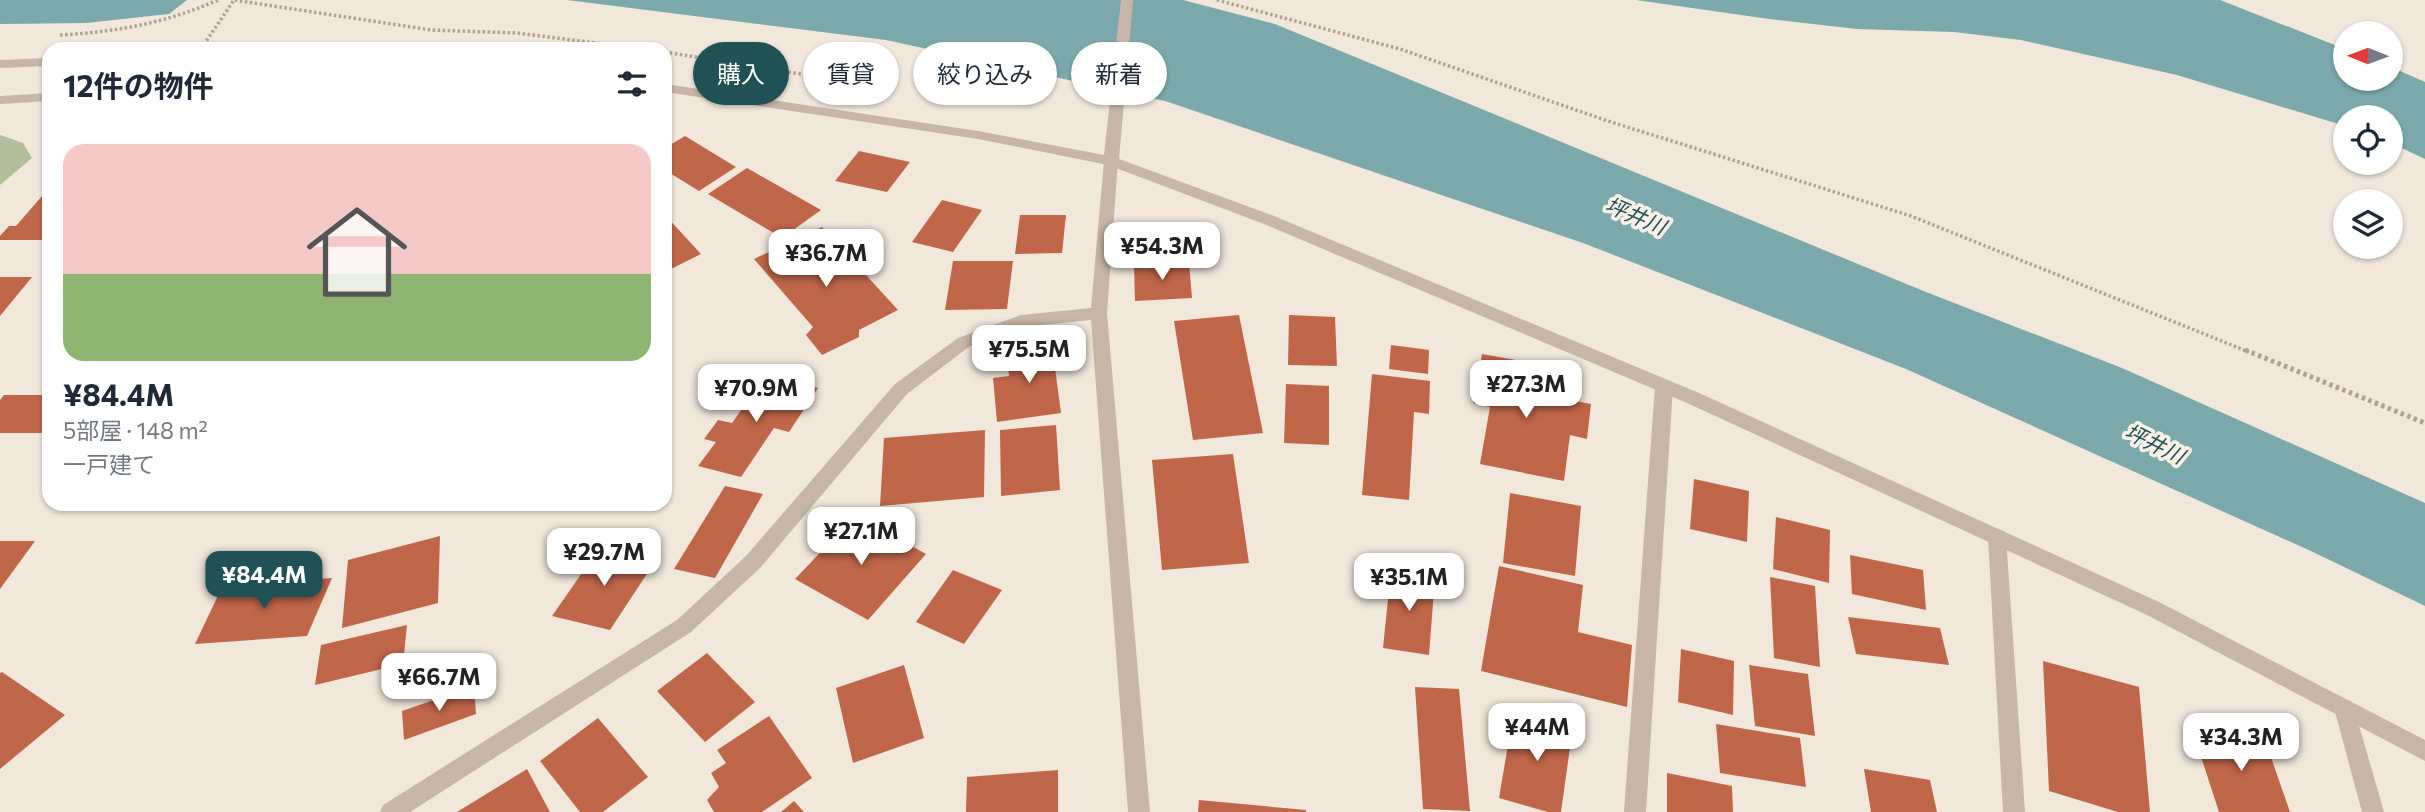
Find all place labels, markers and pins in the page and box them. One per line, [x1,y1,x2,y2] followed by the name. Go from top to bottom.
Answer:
[1105,222,1219,282] pin: ¥54.3M
[769,230,883,289] pin: ¥36.7M
[972,326,1086,385] pin: ¥75.5M
[1469,360,1583,420] pin: ¥27.3M
[699,364,813,424] pin: ¥70.9M
[804,508,918,567] pin: ¥27.1M
[547,528,661,588] pin: ¥29.7M
[207,552,321,611] pin: ¥84.4M
[1352,554,1466,613] pin: ¥35.1M
[382,654,496,713] pin: ¥66.7M
[1496,704,1578,763] pin: ¥44M
[2184,714,2298,773] pin: ¥34.3M

